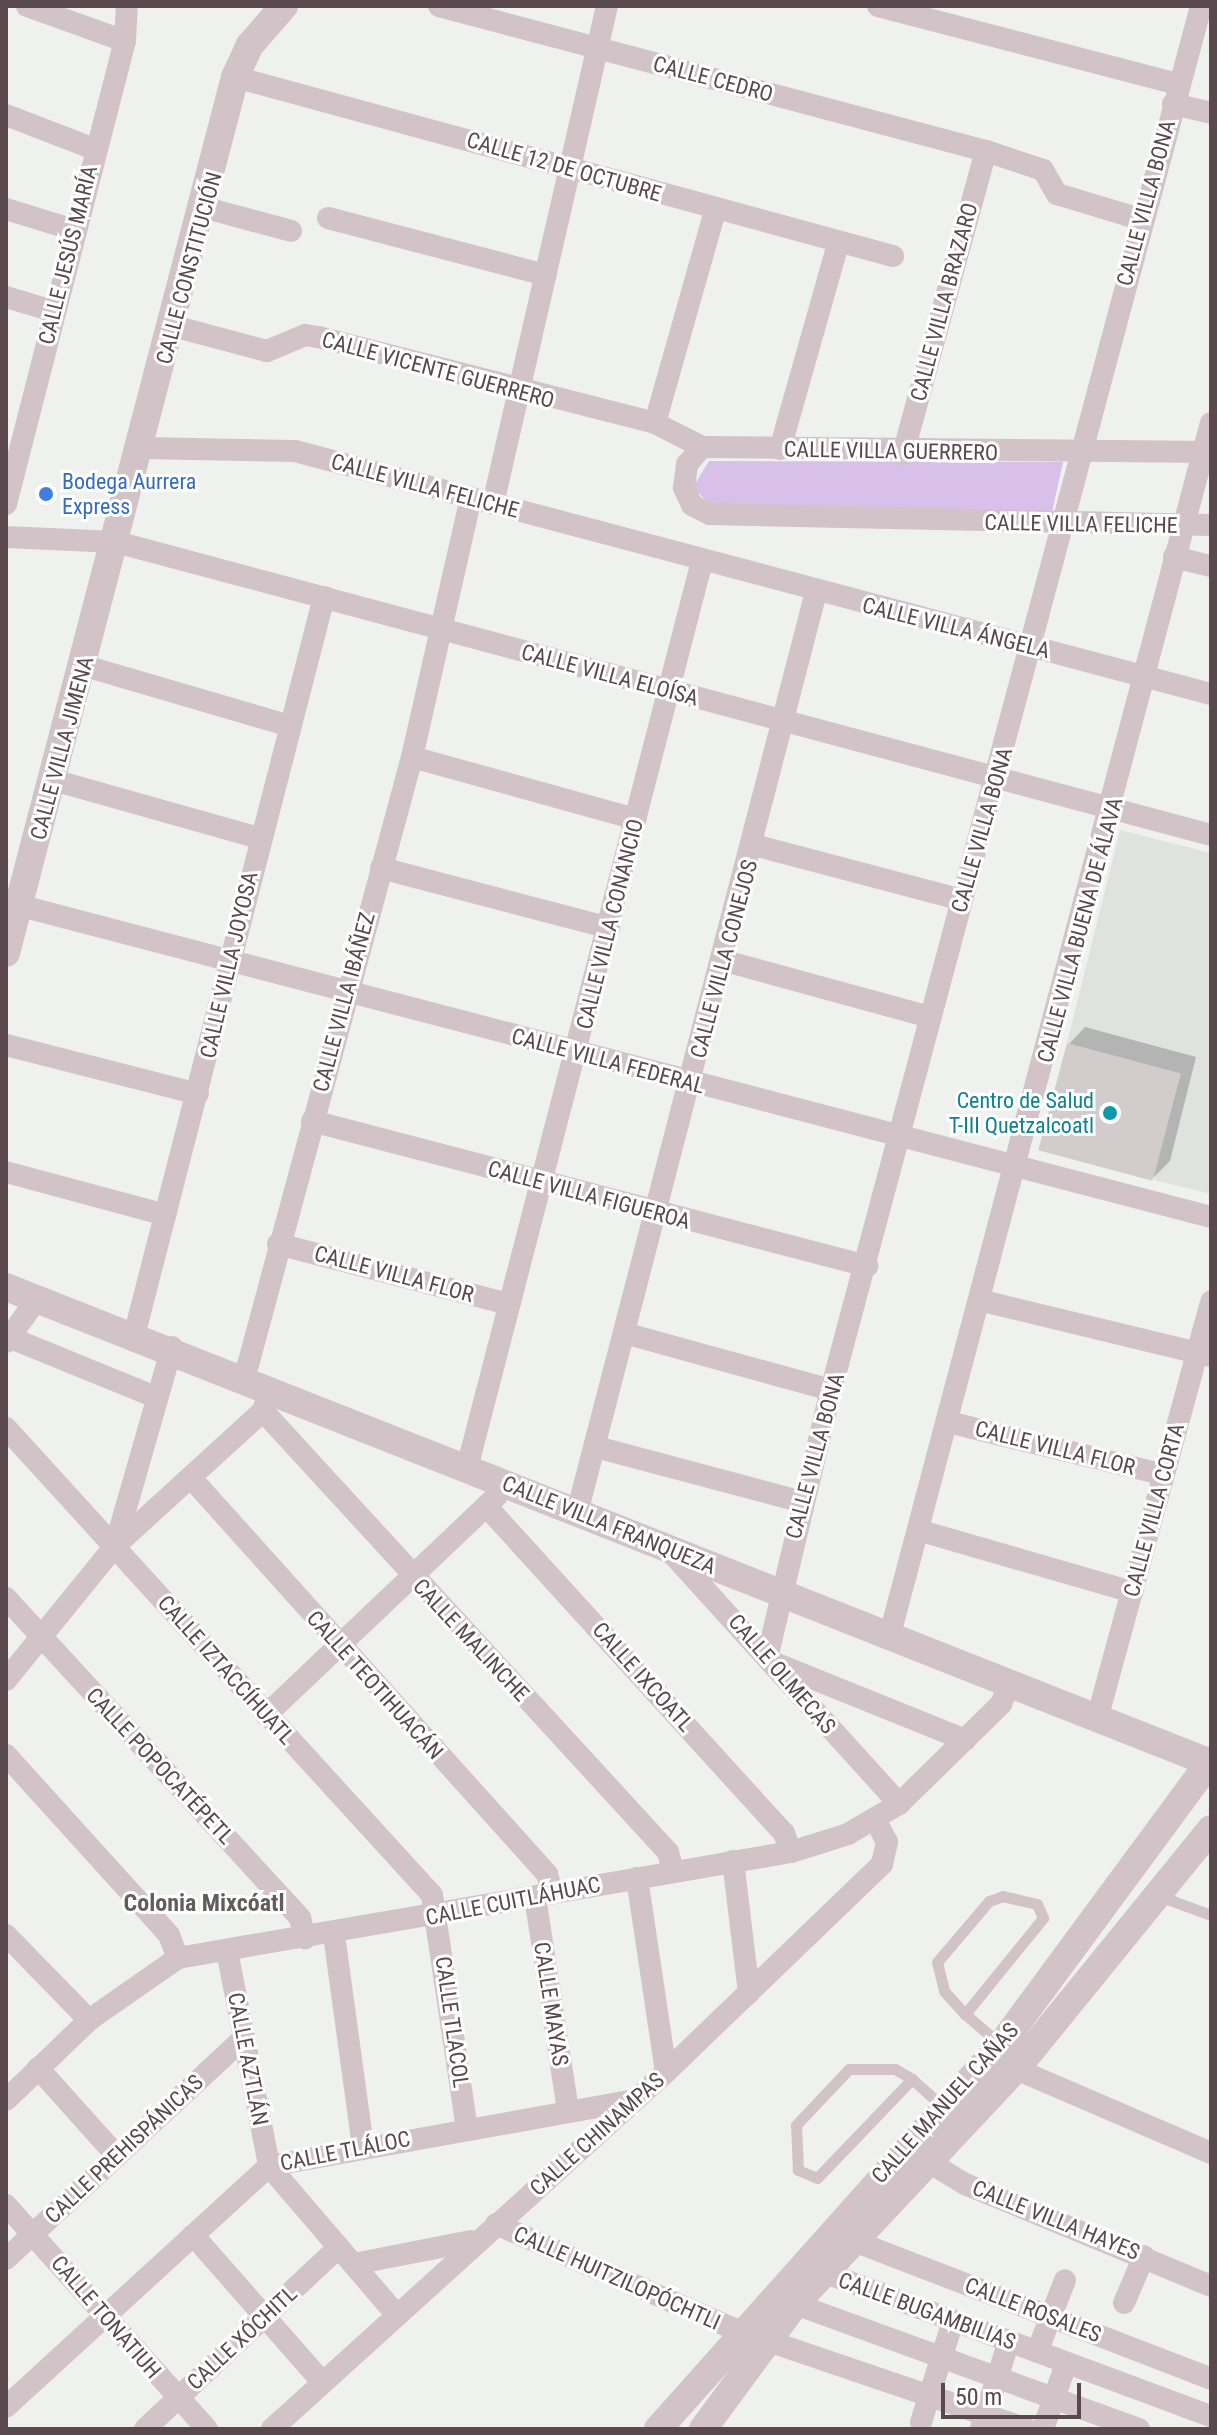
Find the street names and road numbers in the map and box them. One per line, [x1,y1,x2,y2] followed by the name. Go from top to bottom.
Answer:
[650,50,776,108] street label: CALLE CEDRO
[1111,117,1181,289] street label: CALLE VILLA BONA
[464,127,664,207] street label: CALLE 12 DE OCTUBRE
[33,163,103,347] street label: CALLE JESÚS MARÍA
[151,169,227,367] street label: CALLE CONSTITUCIÓN
[905,200,983,404] street label: CALLE VILLA BRAZARO
[319,326,557,414] street label: CALLE VICENTE GUERRERO
[784,436,998,466] street label: CALLE VILLA GUERRERO
[328,448,522,524] street label: CALLE VILLA FELICHE
[984,509,1178,539] street label: CALLE VILLA FELICHE
[859,592,1053,664] street label: CALLE VILLA ÁNGELA
[519,639,701,711] street label: CALLE VILLA ELOÍSA
[25,653,99,843] street label: CALLE VILLA JIMENA
[946,744,1018,916] street label: CALLE VILLA BONA
[1032,795,1128,1065] street label: CALLE VILLA BUENA DE ÁLAVA
[571,816,649,1032] street label: CALLE VILLA CONANCIO
[685,857,763,1061] street label: CALLE VILLA CONEJOS
[195,869,263,1061] street label: CALLE VILLA JOYOSA
[307,909,381,1095] street label: CALLE VILLA IBÁÑEZ
[509,1023,707,1099] street label: CALLE VILLA FEDERAL
[485,1155,693,1235] street label: CALLE VILLA FIGUEROA
[311,1240,477,1308] street label: CALLE VILLA FLOR
[780,1370,850,1542] street label: CALLE VILLA BONA
[972,1415,1138,1481] street label: CALLE VILLA FLOR
[1118,1420,1190,1600] street label: CALLE VILLA CORTA
[498,1470,720,1580] street label: CALLE VILLA FRANQUEZA
[407,1573,535,1707] street label: CALLE MALINCHE
[152,1590,300,1750] street label: CALLE IZTACCÍHUATL
[301,1605,449,1765] street label: CALLE TEOTIHUACÁN
[723,1609,841,1739] street label: CALLE OLMECAS
[587,1617,699,1737] street label: CALLE IXCOATL
[81,1682,239,1850] street label: CALLE POPOCATÉPETL
[423,1871,603,1931] street label: CALLE CUITLÁHUAC
[528,1940,574,2068] street label: CALLE MAYAS
[430,1954,474,2090] street label: CALLE TLACOL
[222,1990,274,2128] street label: CALLE AZTLÁN
[866,2017,1024,2189] street label: CALLE MANUEL CAÑAS
[524,2067,670,2201] street label: CALLE CHINAMPAS
[39,2069,209,2229] street label: CALLE PREHISPÁNICAS
[278,2125,412,2177] street label: CALLE TLÁLOC
[968,2174,1144,2266] street label: CALLE VILLA HAYES
[510,2221,724,2335] street label: CALLE HUITZILOPÓCHTLI
[45,2250,167,2384] street label: CALLE TONATIUH
[835,2267,1019,2355] street label: CALLE BUGAMBILIAS
[961,2272,1105,2348] street label: CALLE ROSALES
[182,2280,302,2396] street label: CALLE XÓCHITL

